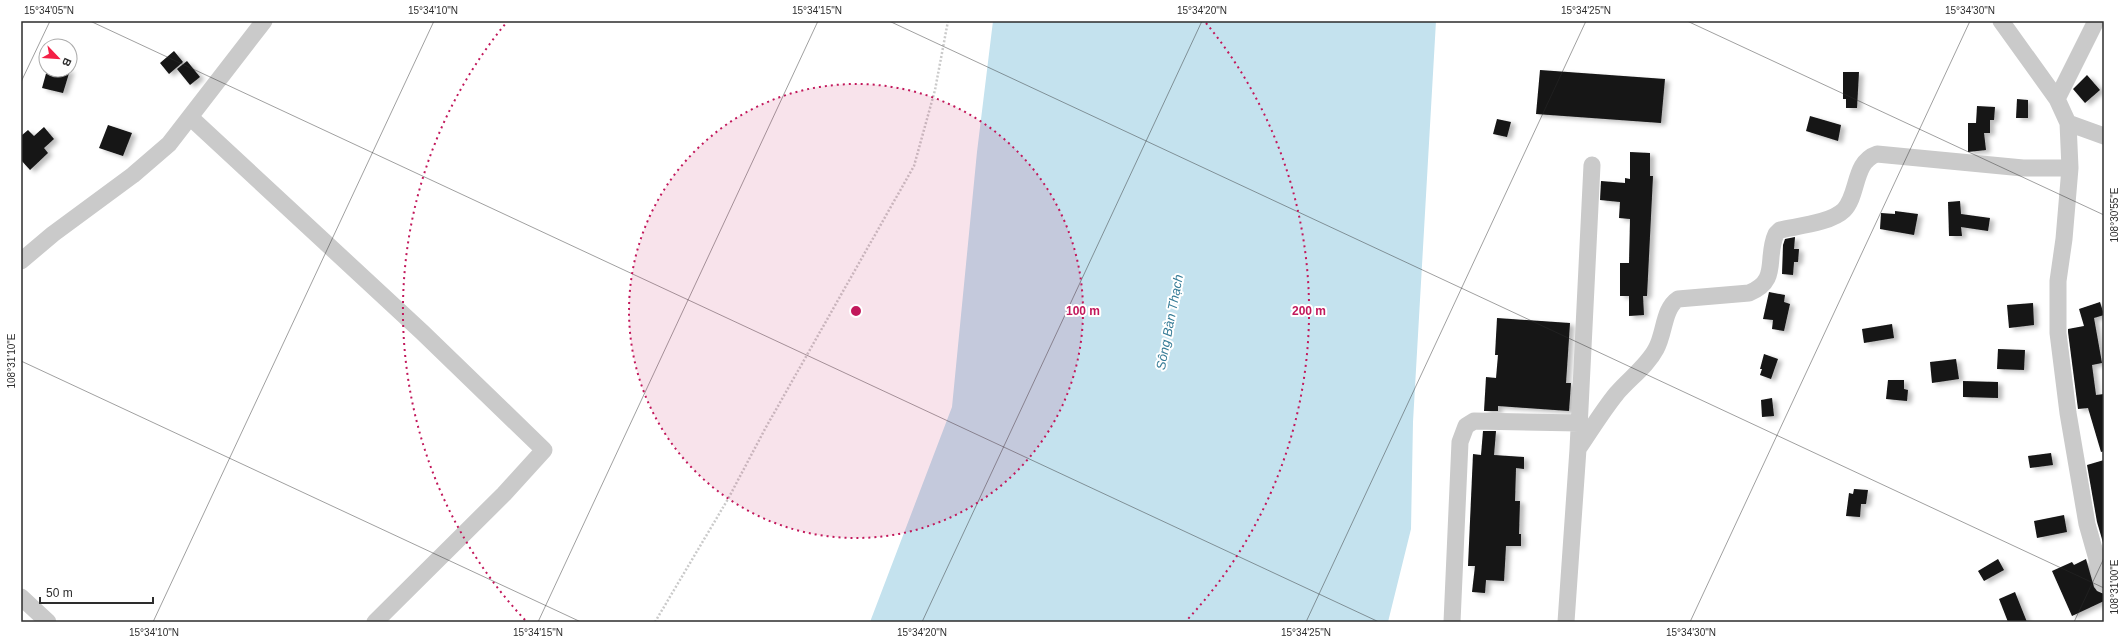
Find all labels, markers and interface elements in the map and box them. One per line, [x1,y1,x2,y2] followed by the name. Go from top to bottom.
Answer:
[24,5,74,16] text: 15°34'05"N
[408,5,458,16] text: 15°34'10"N
[792,5,842,16] text: 15°34'15"N
[1177,5,1227,16] text: 15°34'20"N
[1561,5,1611,16] text: 15°34'25"N
[1945,5,1995,16] text: 15°34'30"N
[38,38,78,78] north arrow
[60,56,74,68] text: B
[2109,187,2120,243] text: 108°30'55"E
[1153,273,1186,371] water label: Sông Bàn Thạch
[849,304,863,318] centre of rings
[1066,304,1100,318] text: 100 m
[1292,304,1326,318] text: 200 m
[6,333,17,389] text: 108°31'10"E
[2109,559,2120,615] text: 108°31'00"E
[40,579,153,605] scale bar
[46,586,73,600] text: 50 m
[129,627,179,638] text: 15°34'10"N
[513,627,563,638] text: 15°34'15"N
[897,627,947,638] text: 15°34'20"N
[1281,627,1331,638] text: 15°34'25"N
[1666,627,1716,638] text: 15°34'30"N

